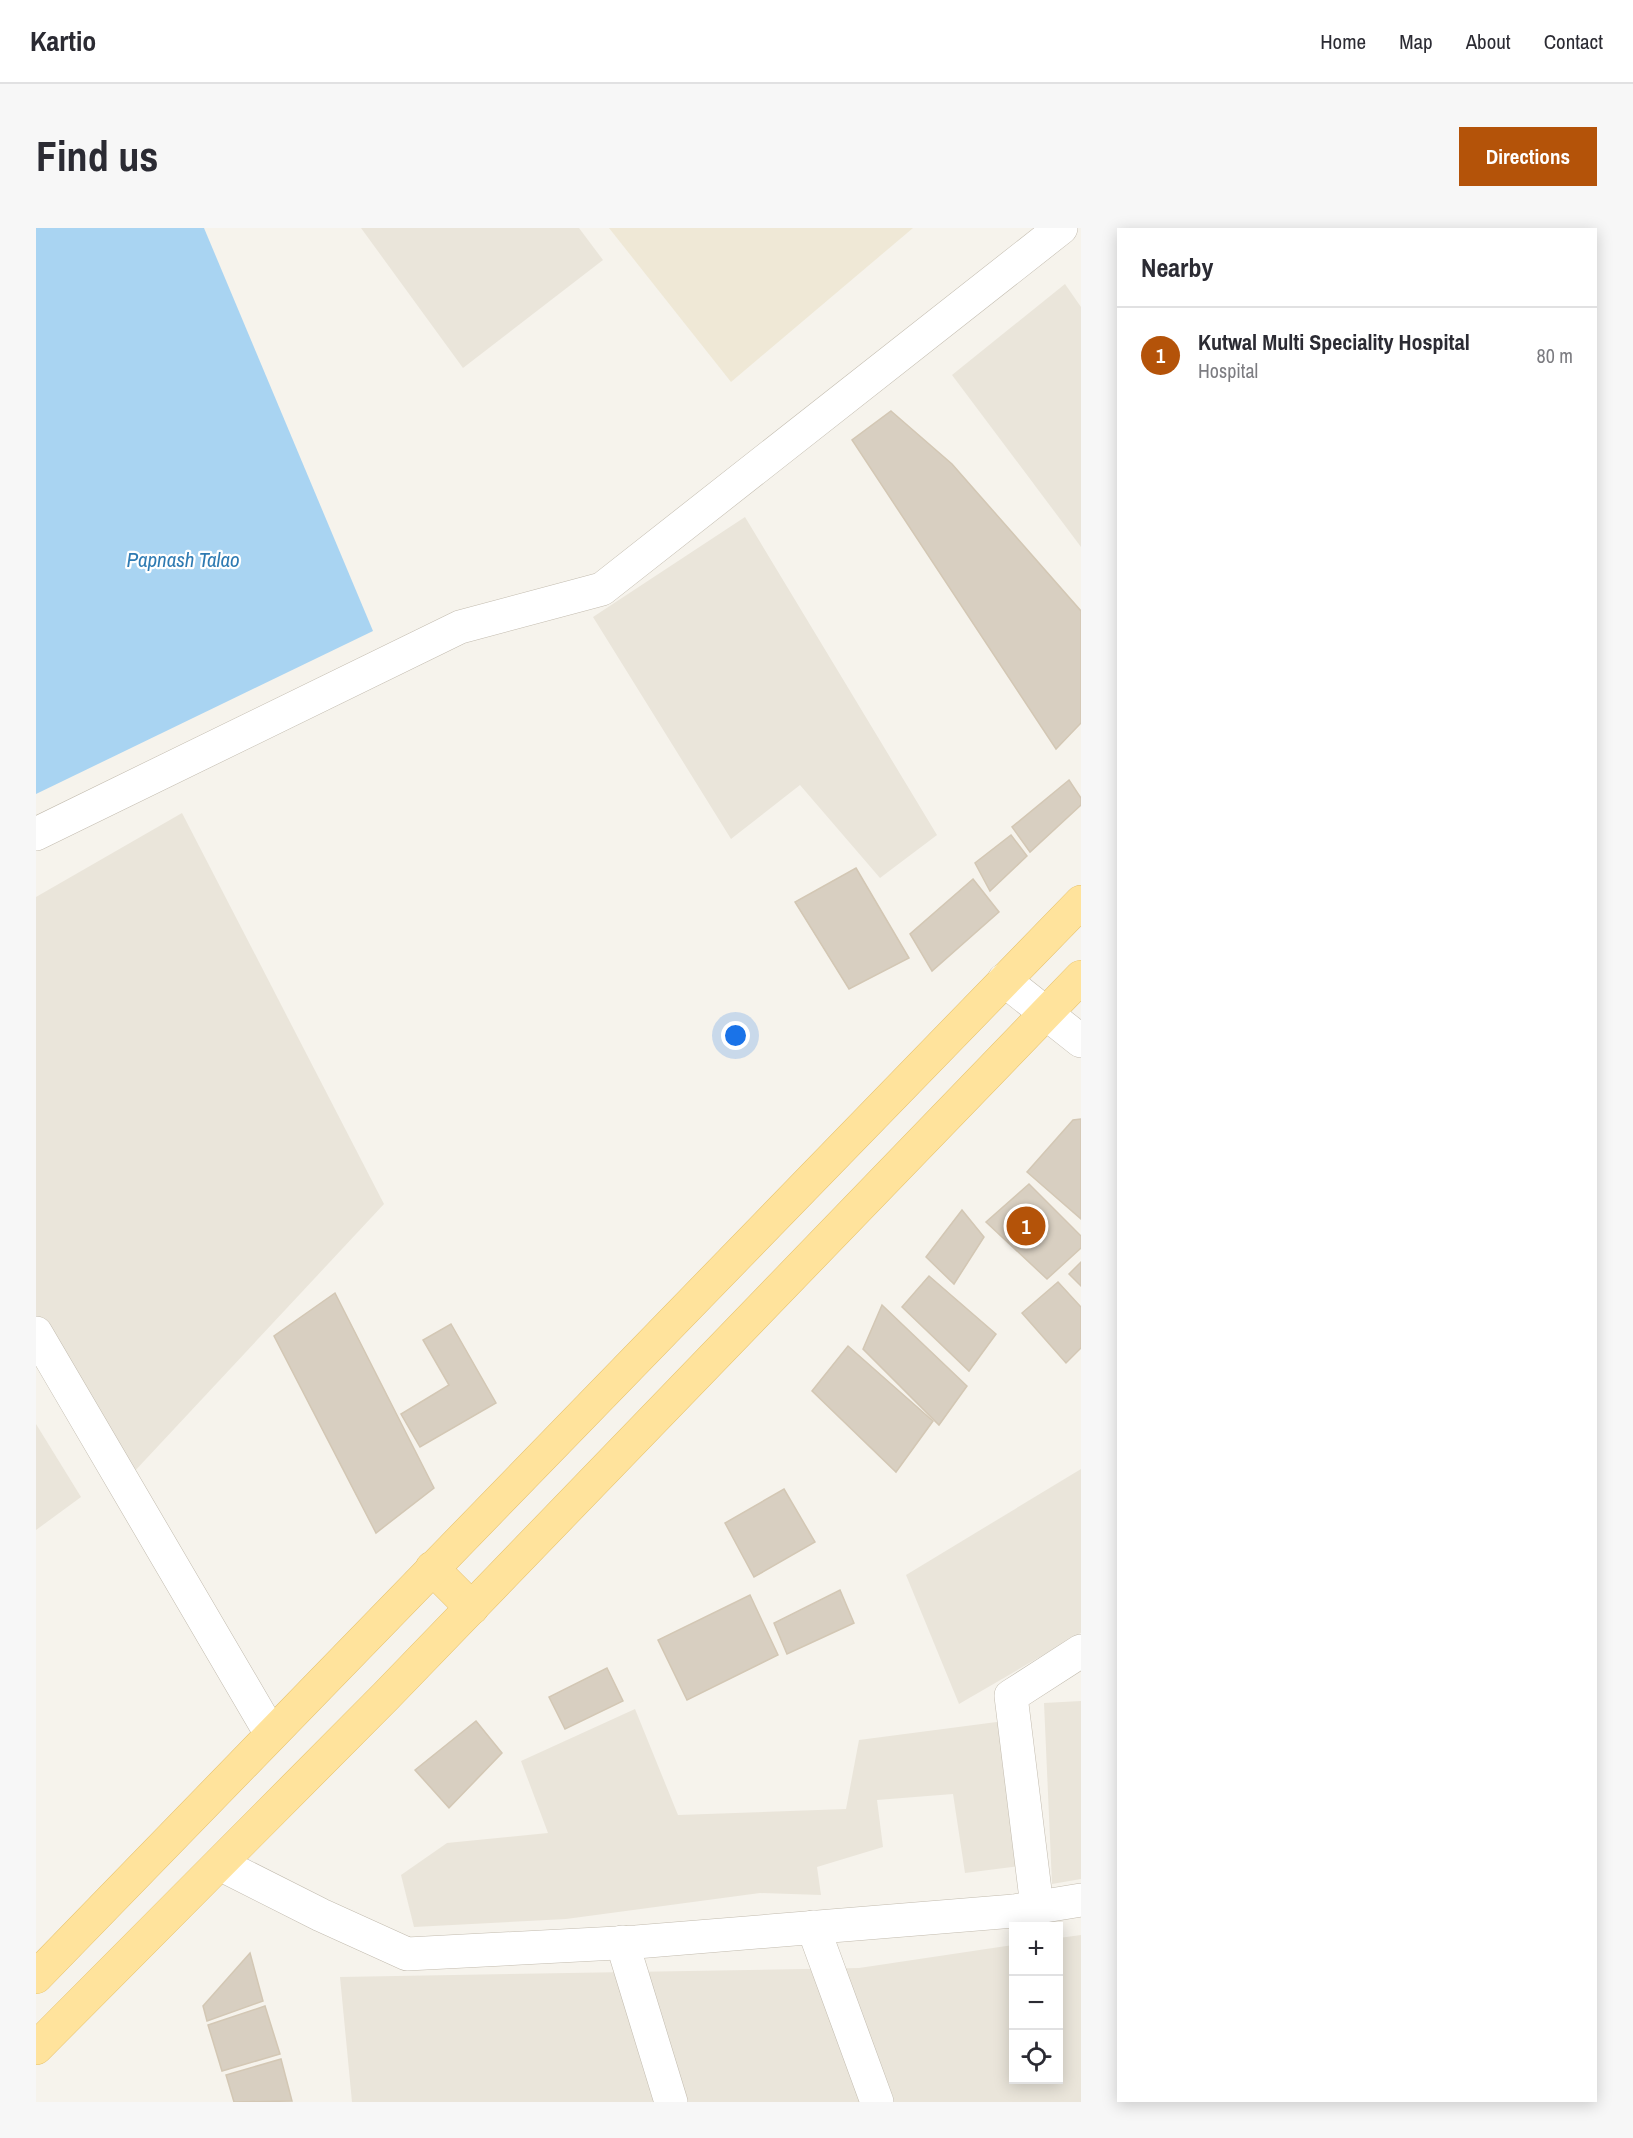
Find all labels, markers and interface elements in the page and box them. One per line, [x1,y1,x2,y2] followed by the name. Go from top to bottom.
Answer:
[30,22,96,60] text: Kartio
[1320,27,1366,56] text: Home
[1399,27,1433,56] text: Map
[1466,27,1511,56] text: About
[1544,27,1603,56] text: Contact
[1459,127,1597,186] button: Directions
[36,128,158,184] text: Find us
[1141,250,1213,285] text: Nearby
[1198,327,1470,357] text: Kutwal Multi Speciality Hospital
[1156,342,1165,369] text: 1
[1537,342,1573,369] text: 80 m
[1198,357,1258,384] text: Hospital
[126,545,240,574] water label: Papnash Talao
[721,1021,750,1050] your location
[1006,1204,1046,1248] pin: 1
[1009,1922,1063,2084] map controls
[1009,1922,1063,1976] button: +
[1009,1976,1063,2030] button: −
[1009,2030,1063,2084] button: locate

